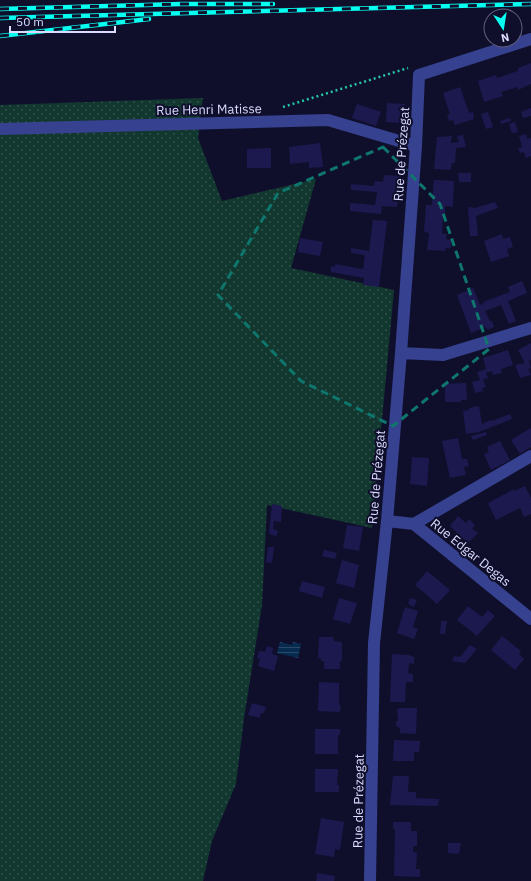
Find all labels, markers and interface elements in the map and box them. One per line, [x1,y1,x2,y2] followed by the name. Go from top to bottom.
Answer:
[10,8,115,34] scale bar
[483,8,523,48] north arrow
[16,14,44,29] text: 50 m
[500,30,510,45] text: N
[156,100,262,119] street label: Rue Henri Matisse
[390,106,413,202] street label: Rue de Prézegat
[364,429,389,525] street label: Rue de Prézegat
[427,515,514,590] street label: Rue Edgar Degas
[349,754,368,848] street label: Rue de Prézegat

